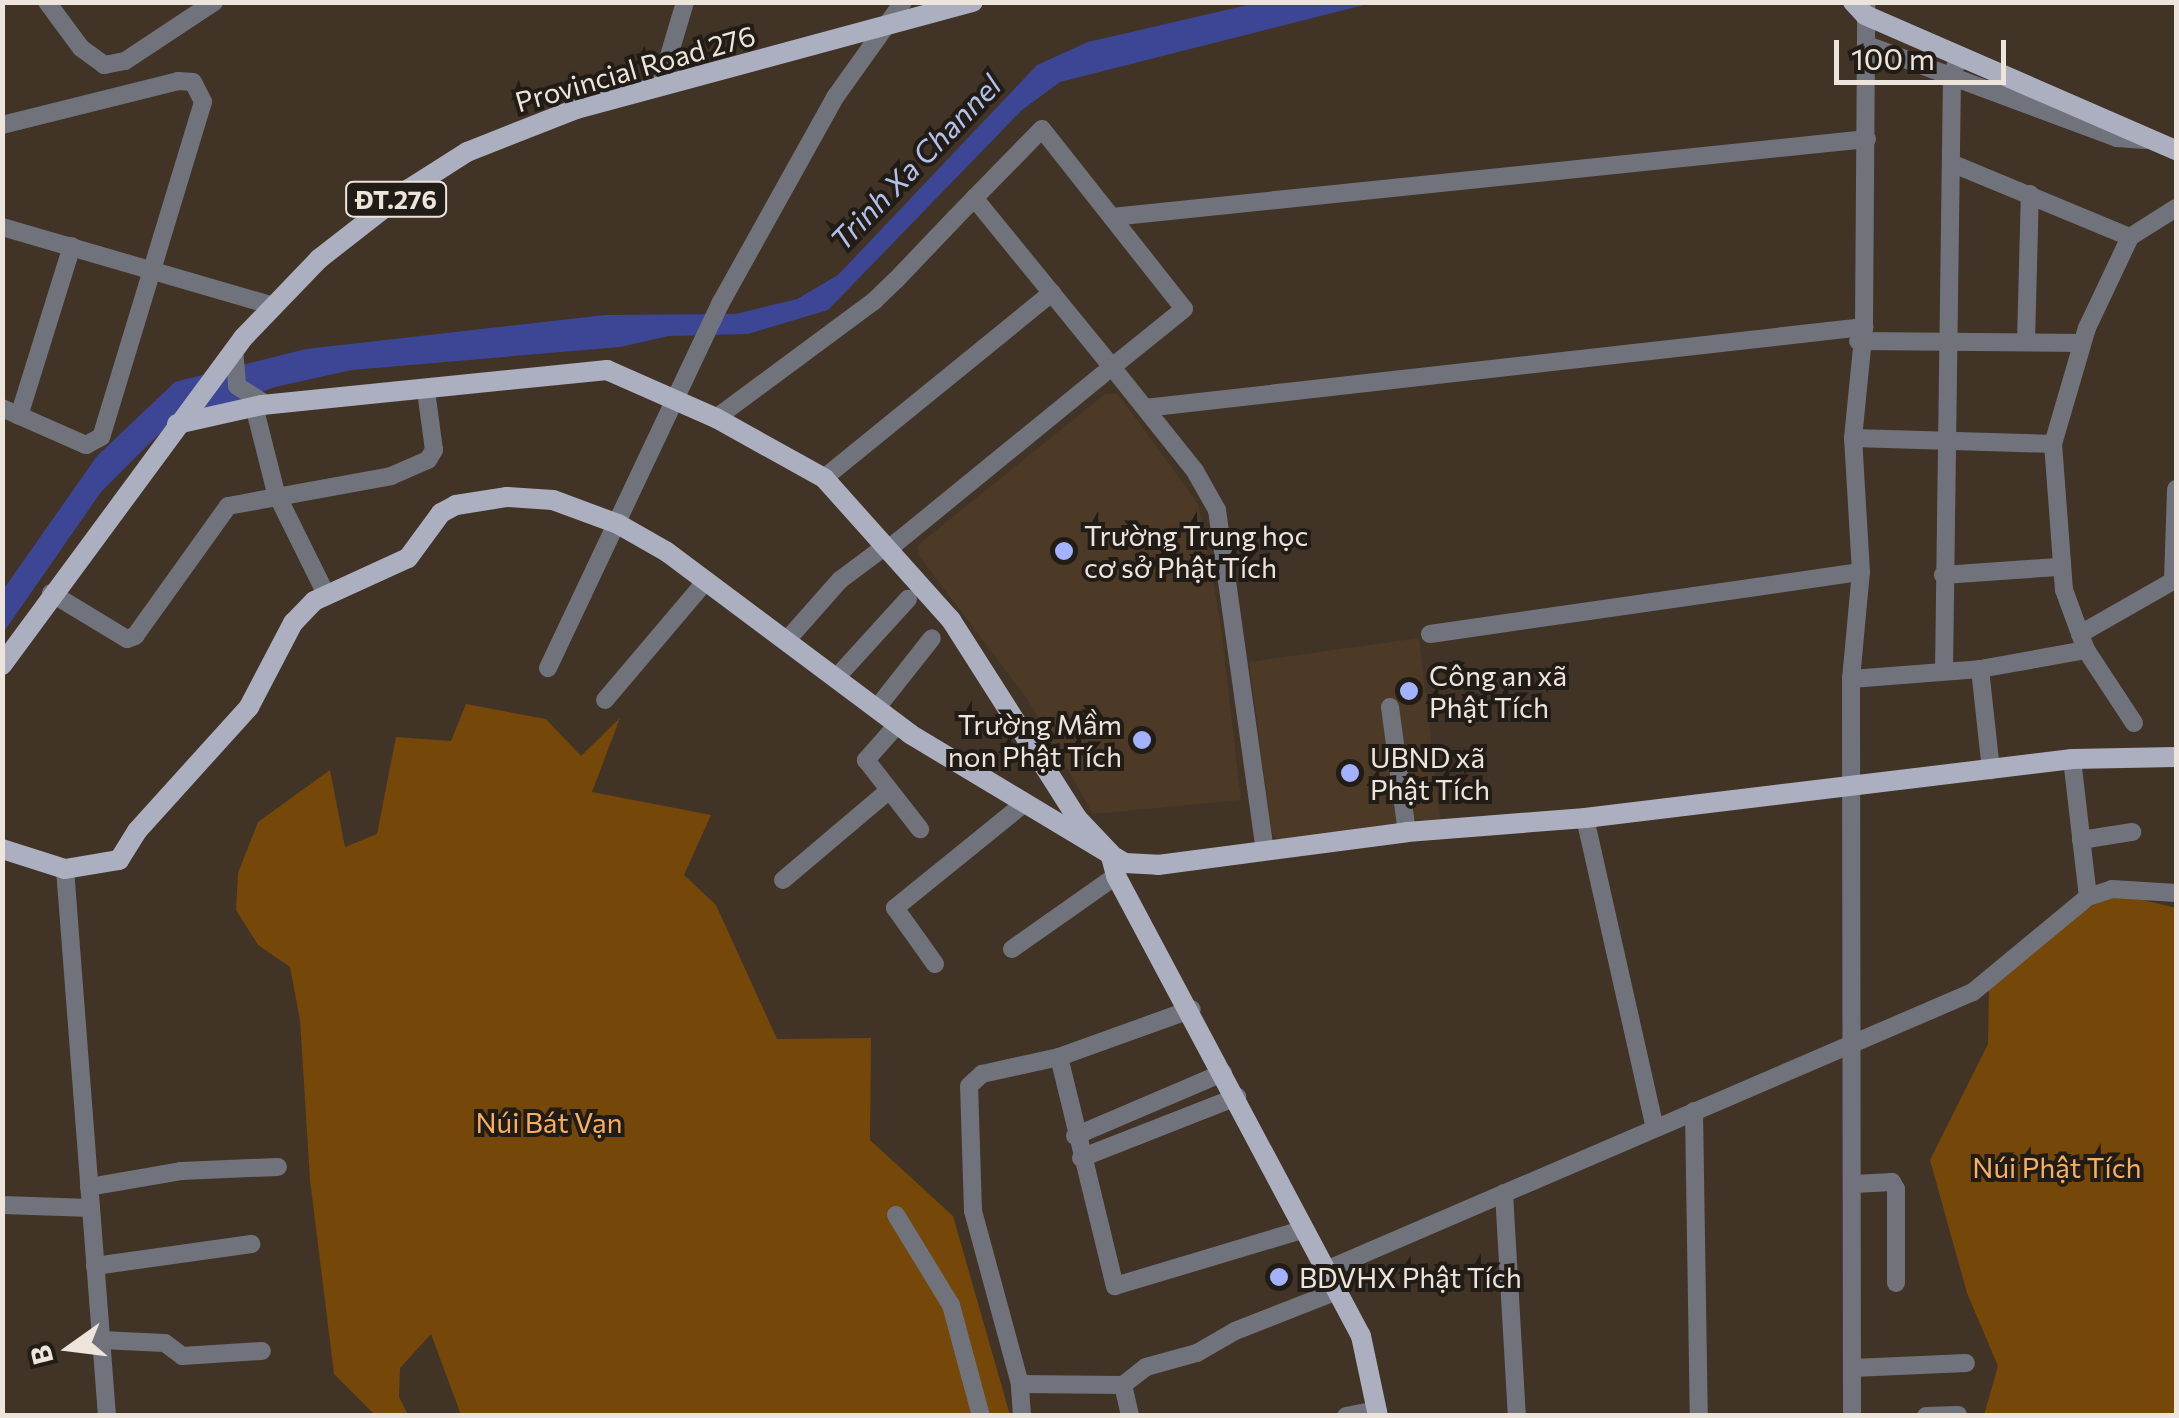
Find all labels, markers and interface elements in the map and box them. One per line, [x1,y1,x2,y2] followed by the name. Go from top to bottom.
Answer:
[511,18,759,118] street label: Provincial Road 276
[1839,20,2012,82] scale bar
[1851,39,1935,76] text: 100 m
[822,67,1008,257] water label: Trinh Xa Channel
[344,179,448,219] road number: ĐT.276
[1084,518,1308,584] place label: Trường Trung học cơ sở Phật Tích
[1053,540,1075,562] marker: Trường Trung học cơ sở Phật Tích
[1429,658,1567,724] place label: Công an xã Phật Tích
[1398,680,1420,702] marker: Công an xã Phật Tích
[948,707,1122,773] place label: Trường Mầm non Phật Tích
[1131,729,1153,751] marker: Trường Mầm non Phật Tích
[1370,740,1490,806] place label: UBND xã Phật Tích
[1339,762,1361,784] marker: UBND xã Phật Tích
[475,1105,623,1139] park label: Núi Bát Vạn
[1972,1150,2142,1184] park label: Núi Phật Tích
[1299,1260,1522,1294] place label: BDVHX Phật Tích
[1268,1266,1290,1288] marker: BDVHX Phật Tích
[20,1298,120,1398] north arrow
[22,1342,60,1368] text: B

